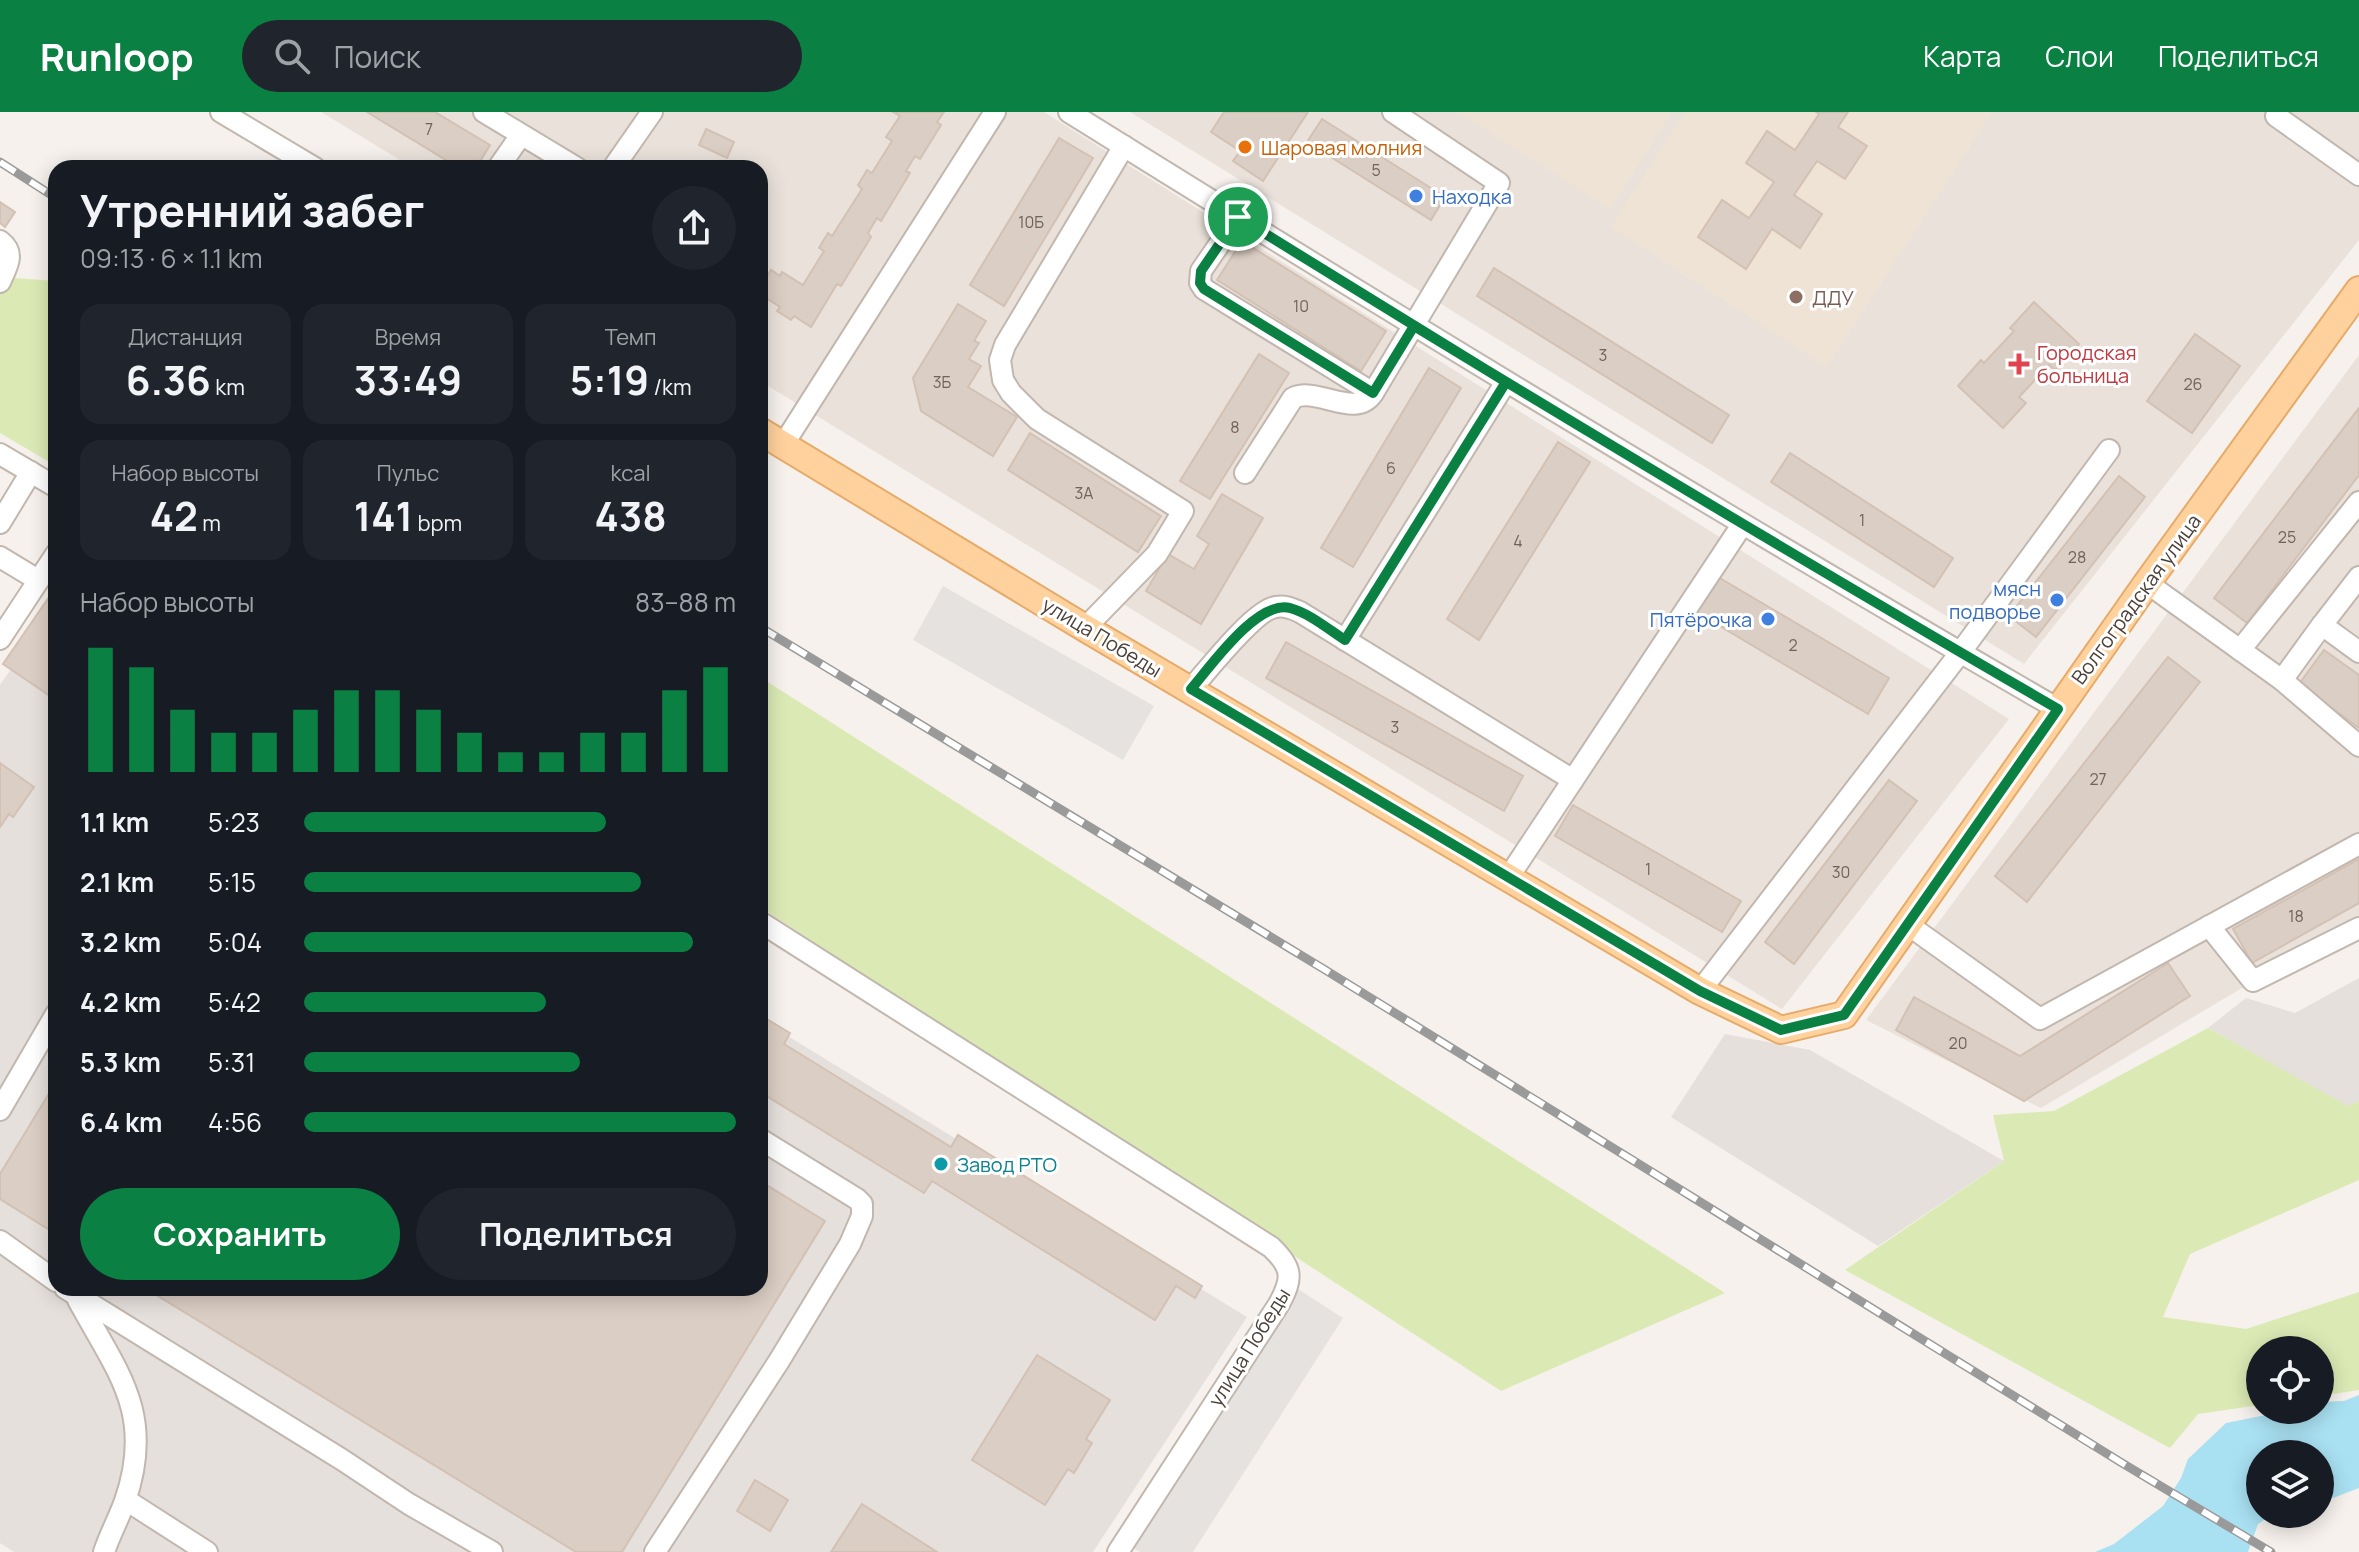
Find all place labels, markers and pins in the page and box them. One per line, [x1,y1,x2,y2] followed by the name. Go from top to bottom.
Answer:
[1261,134,1422,161] place label: Шаровая молния
[1236,138,1254,156] marker: Шаровая молния
[1204,183,1272,251] pin
[1432,183,1512,210] place label: Находка
[1407,187,1425,205] marker: Находка
[1812,284,1855,311] place label: ДДУ
[1787,288,1805,306] marker: ДДУ
[2037,339,2137,389] place label: Городская больница
[2008,353,2030,375] marker: Городская больница
[1949,575,2041,625] place label: мясн подворье
[2048,591,2066,609] marker: мясн подворье
[1650,606,1752,633] place label: Пятёрочка
[1759,610,1777,628] marker: Пятёрочка
[957,1151,1057,1178] place label: Завод РТО
[932,1155,950,1173] marker: Завод РТО

